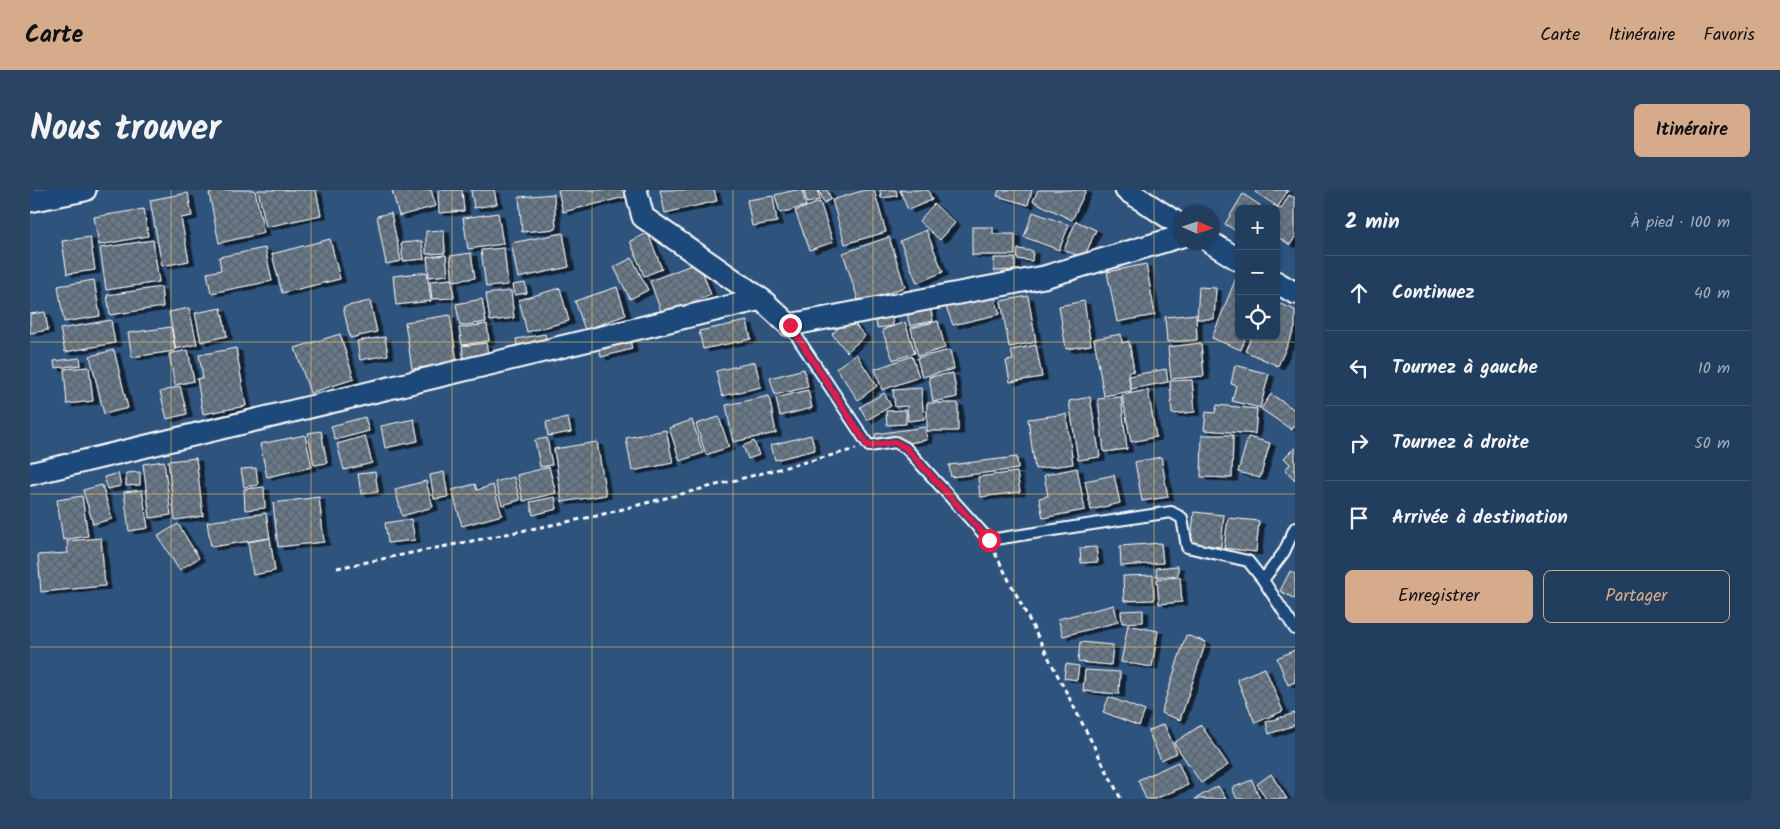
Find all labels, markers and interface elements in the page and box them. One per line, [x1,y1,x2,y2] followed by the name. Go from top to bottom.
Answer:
[25,16,83,55] text: Carte
[1540,21,1580,50] text: Carte
[1608,21,1675,50] text: Itinéraire
[1703,21,1755,50] text: Favoris
[30,102,221,158] text: Nous trouver
[1634,104,1750,157] button: Itinéraire
[1175,205,1220,250] north arrow
[1235,205,1280,340] map controls
[1235,205,1280,250] button: +
[1345,206,1400,239] text: 2 min
[1630,210,1730,235] text: À pied · 100 m
[1235,250,1280,295] button: −
[1392,278,1475,308] text: Continuez
[1345,279,1373,307] icon: ahead
[1694,281,1730,306] text: 40 m
[1235,295,1280,340] button: locate
[779,314,802,337] route end
[1392,353,1538,383] text: Tournez à gauche
[1345,354,1373,382] icon: left
[1698,356,1730,381] text: 10 m
[1392,428,1529,458] text: Tournez à droite
[1345,429,1373,457] icon: right
[1694,431,1730,456] text: 50 m
[1392,503,1568,533] text: Arrivée à destination
[1345,504,1373,532] icon: arrive
[978,529,1001,552] route start
[1345,570,1533,623] button: Enregistrer
[1543,570,1730,623] button: Partager

